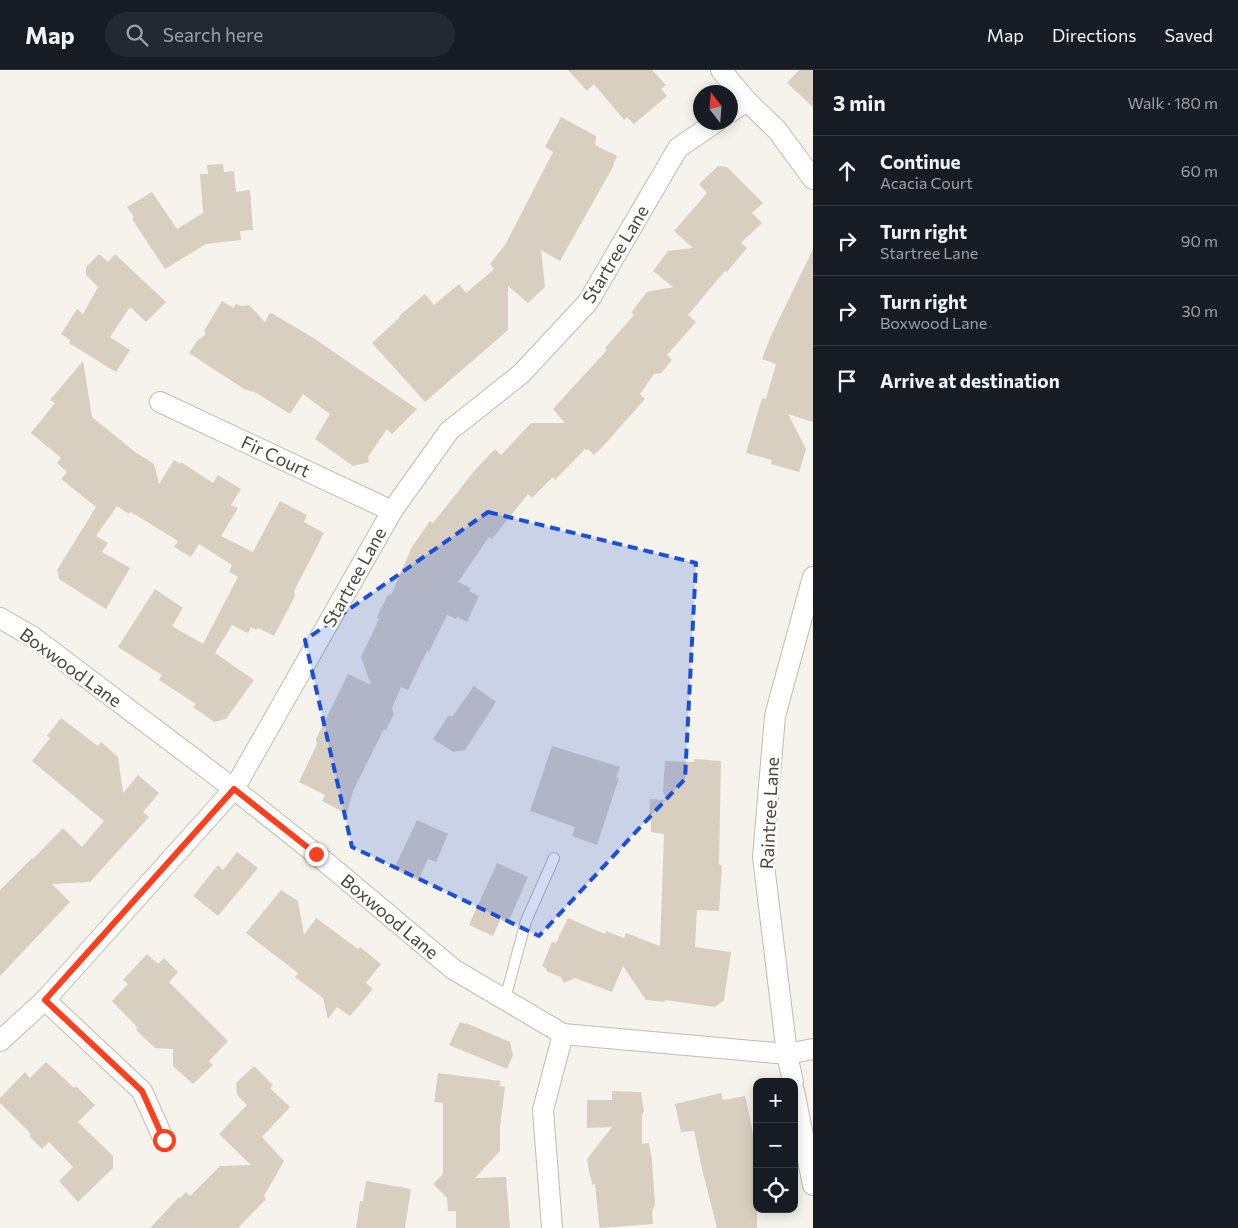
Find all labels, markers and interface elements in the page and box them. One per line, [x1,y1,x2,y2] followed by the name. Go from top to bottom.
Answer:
[105,12,455,57] search box
[25,20,75,49] text: Map
[123,21,151,49] icon: search
[163,23,263,46] text: Search here
[987,24,1024,46] text: Map
[1052,24,1136,46] text: Directions
[1164,24,1213,46] text: Saved
[693,85,738,130] north arrow
[833,90,886,115] text: 3 min
[1128,93,1218,112] text: Walk · 180 m
[880,150,960,173] text: Continue
[833,157,861,185] icon: ahead
[1181,161,1218,180] text: 60 m
[880,173,973,192] text: Acacia Court
[577,201,653,307] street label: Startree Lane
[880,220,967,243] text: Turn right
[833,227,861,255] icon: right
[1181,231,1218,250] text: 90 m
[880,243,978,262] text: Startree Lane
[880,290,967,313] text: Turn right
[833,297,861,325] icon: right
[1181,301,1218,320] text: 30 m
[880,313,987,332] text: Boxwood Lane
[833,367,861,395] icon: arrive
[880,369,1060,392] text: Arrive at destination
[238,431,314,481] street label: Fir Court
[318,523,390,631] street label: Startree Lane
[16,623,126,711] street label: Boxwood Lane
[755,756,783,870] street label: Raintree Lane
[305,843,328,866] route end
[337,869,443,963] street label: Boxwood Lane
[753,1078,798,1213] map controls
[753,1078,798,1123] button: +
[753,1123,798,1168] button: −
[153,1129,176,1152] route start
[753,1168,798,1213] button: locate

